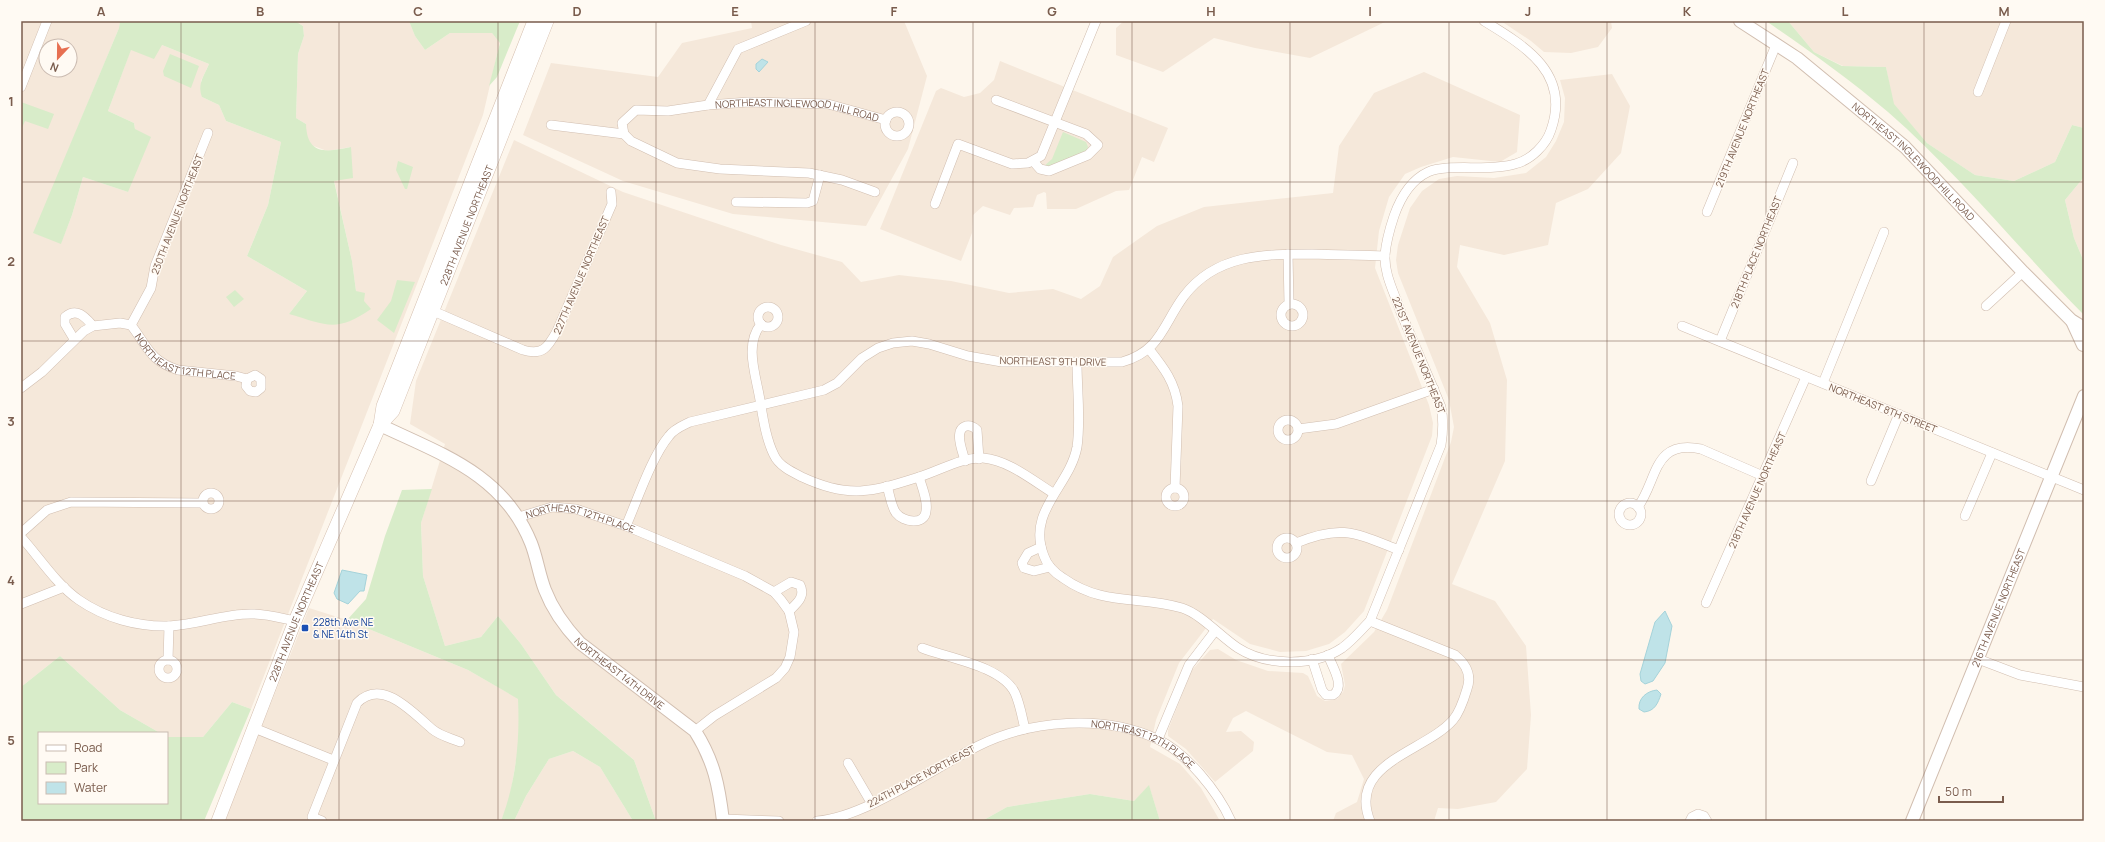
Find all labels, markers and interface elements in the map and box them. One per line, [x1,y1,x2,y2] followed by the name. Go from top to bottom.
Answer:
[97,2,106,20] text: A
[256,2,264,20] text: B
[413,2,423,20] text: C
[572,2,582,20] text: D
[731,2,739,20] text: E
[891,2,898,20] text: F
[1047,2,1057,20] text: G
[1206,2,1216,20] text: H
[1368,2,1372,20] text: I
[1525,2,1531,20] text: J
[1683,2,1692,20] text: K
[1842,2,1849,20] text: L
[1998,2,2010,20] text: M
[38,38,78,78] north arrow
[48,59,61,76] text: N
[1712,67,1772,189] street label: 219TH AVENUE NORTHEAST
[8,92,14,110] text: 1
[715,95,881,125] street label: NORTHEAST INGLEWOOD HILL ROAD
[1849,99,1978,224] street label: NORTHEAST INGLEWOOD HILL ROAD
[147,152,207,276] street label: 230TH AVENUE NORTHEAST
[436,163,496,287] street label: 228TH AVENUE NORTHEAST
[1727,194,1785,310] street label: 218TH PLACE NORTHEAST
[550,214,612,336] street label: 227TH AVENUE NORTHEAST
[7,252,15,270] text: 2
[1389,294,1449,416] street label: 221ST AVENUE NORTHEAST
[132,330,237,383] street label: NORTHEAST 12TH PLACE
[999,353,1107,369] street label: NORTHEAST 9TH DRIVE
[1827,380,1939,436] street label: NORTHEAST 8TH STREET
[7,412,15,430] text: 3
[1725,429,1789,551] street label: 218TH AVENUE NORTHEAST
[524,500,638,536] street label: NORTHEAST 12TH PLACE
[1968,546,2029,669] street label: 216TH AVENUE NORTHEAST
[265,560,327,684] street label: 228TH AVENUE NORTHEAST
[7,571,15,589] text: 4
[313,615,374,641] place label: 228th Ave NE & NE 14th St
[300,623,310,633] marker: 228th Ave NE & NE 14th St
[571,634,668,712] street label: NORTHEAST 14TH DRIVE
[1091,716,1198,771] street label: NORTHEAST 12TH PLACE
[7,731,15,749] text: 5
[38,732,168,804] legend
[74,739,102,756] text: Road
[864,741,978,810] street label: 224TH PLACE NORTHEAST
[74,759,99,776] text: Park
[1939,778,2003,804] scale bar
[74,779,108,796] text: Water
[1945,783,1972,800] text: 50 m

